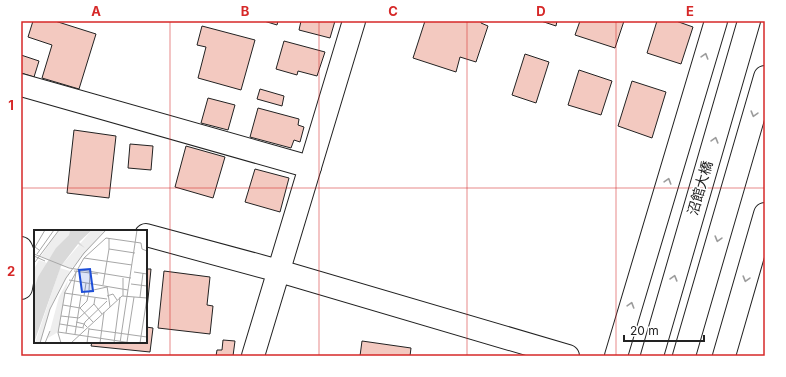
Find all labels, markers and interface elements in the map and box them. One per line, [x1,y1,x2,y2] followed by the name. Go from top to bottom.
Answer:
[91,3,101,19] text: A
[241,3,250,19] text: B
[388,3,398,19] text: C
[536,3,546,19] text: D
[686,3,694,19] text: E
[700,53,709,60] one-way arrow
[8,97,14,113] text: 1
[750,111,759,118] one-way arrow
[710,137,719,144] one-way arrow
[684,159,715,217] street label: 沼館大橋
[663,177,672,184] one-way arrow
[34,230,147,343] inset map
[714,236,723,243] one-way arrow
[7,263,15,279] text: 2
[669,275,678,282] one-way arrow
[742,275,751,282] one-way arrow
[626,302,635,309] one-way arrow
[624,317,704,343] scale bar
[630,323,659,338] text: 20 m

